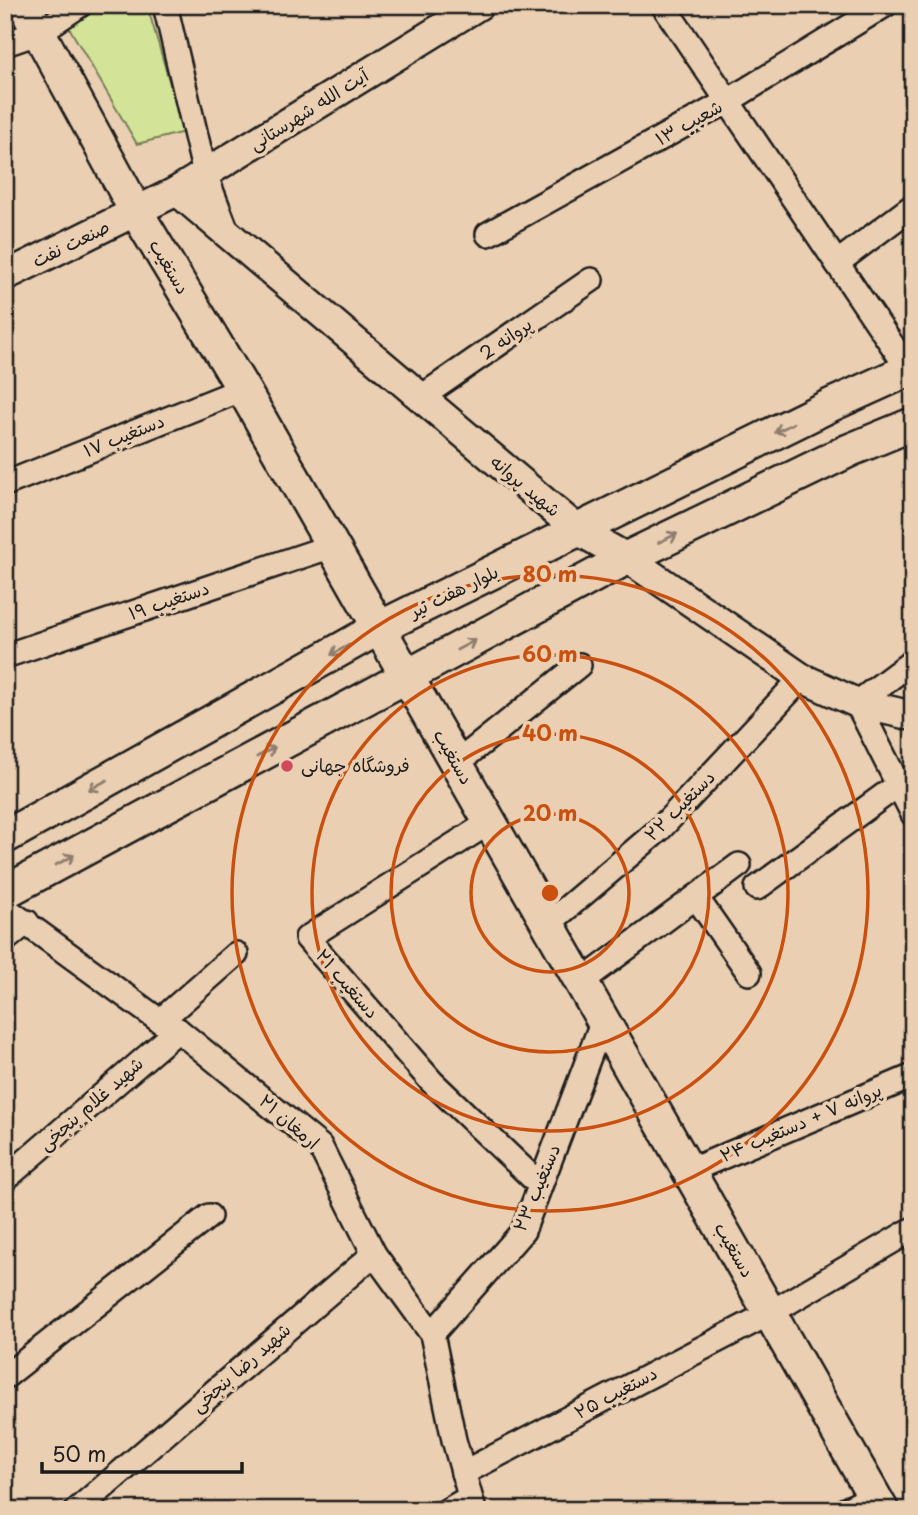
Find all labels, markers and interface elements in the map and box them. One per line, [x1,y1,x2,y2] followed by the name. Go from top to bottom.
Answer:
[243,60,374,156] street label: آیت الله شهرستانی
[650,92,727,151] street label: شعیب ۱۳
[27,212,114,273] street label: صنعت نفت
[143,234,197,299] street label: دستغیب
[473,310,537,366] street label: پروانه 2
[79,406,168,463] street label: دستغیب ۱۷
[775,422,795,436] one-way arrow
[485,447,567,522] street label: شهید پروانه
[657,531,678,545] one-way arrow
[402,557,503,625] street label: بلوار هفت تیر
[523,557,577,589] text: 80 m
[125,573,213,626] street label: دستغیب ۱۹
[456,637,476,651] one-way arrow
[522,637,578,669] text: 60 m
[330,644,351,657] one-way arrow
[522,716,578,748] text: 40 m
[428,724,481,789] street label: دستغیب
[255,745,276,758] one-way arrow
[301,751,410,778] place label: فروشگاه جهانی
[279,758,295,774] marker: فروشگاه جهانی
[637,763,720,846] street label: دستغیب ۲۲
[89,778,109,792] one-way arrow
[523,796,577,828] text: 20 m
[55,852,75,866] one-way arrow
[538,881,562,905] centre of rings
[310,942,386,1024] street label: دستغیب ۲۱
[32,1050,150,1158] street label: شهید غلام بنجخی
[715,1075,886,1168] street label: پروانه ۷ + دستغیب ۲۴
[254,1087,326,1155] street label: ارمغان ۲۱
[505,1139,566,1235] street label: دستغیب ۲۳
[709,1217,762,1282] street label: دستغیب
[184,1316,296,1418] street label: شهید رضا بنجخی
[569,1359,662,1425] street label: دستغیب ۲۵
[42,1431,242,1475] scale bar
[52,1437,106,1469] text: 50 m

